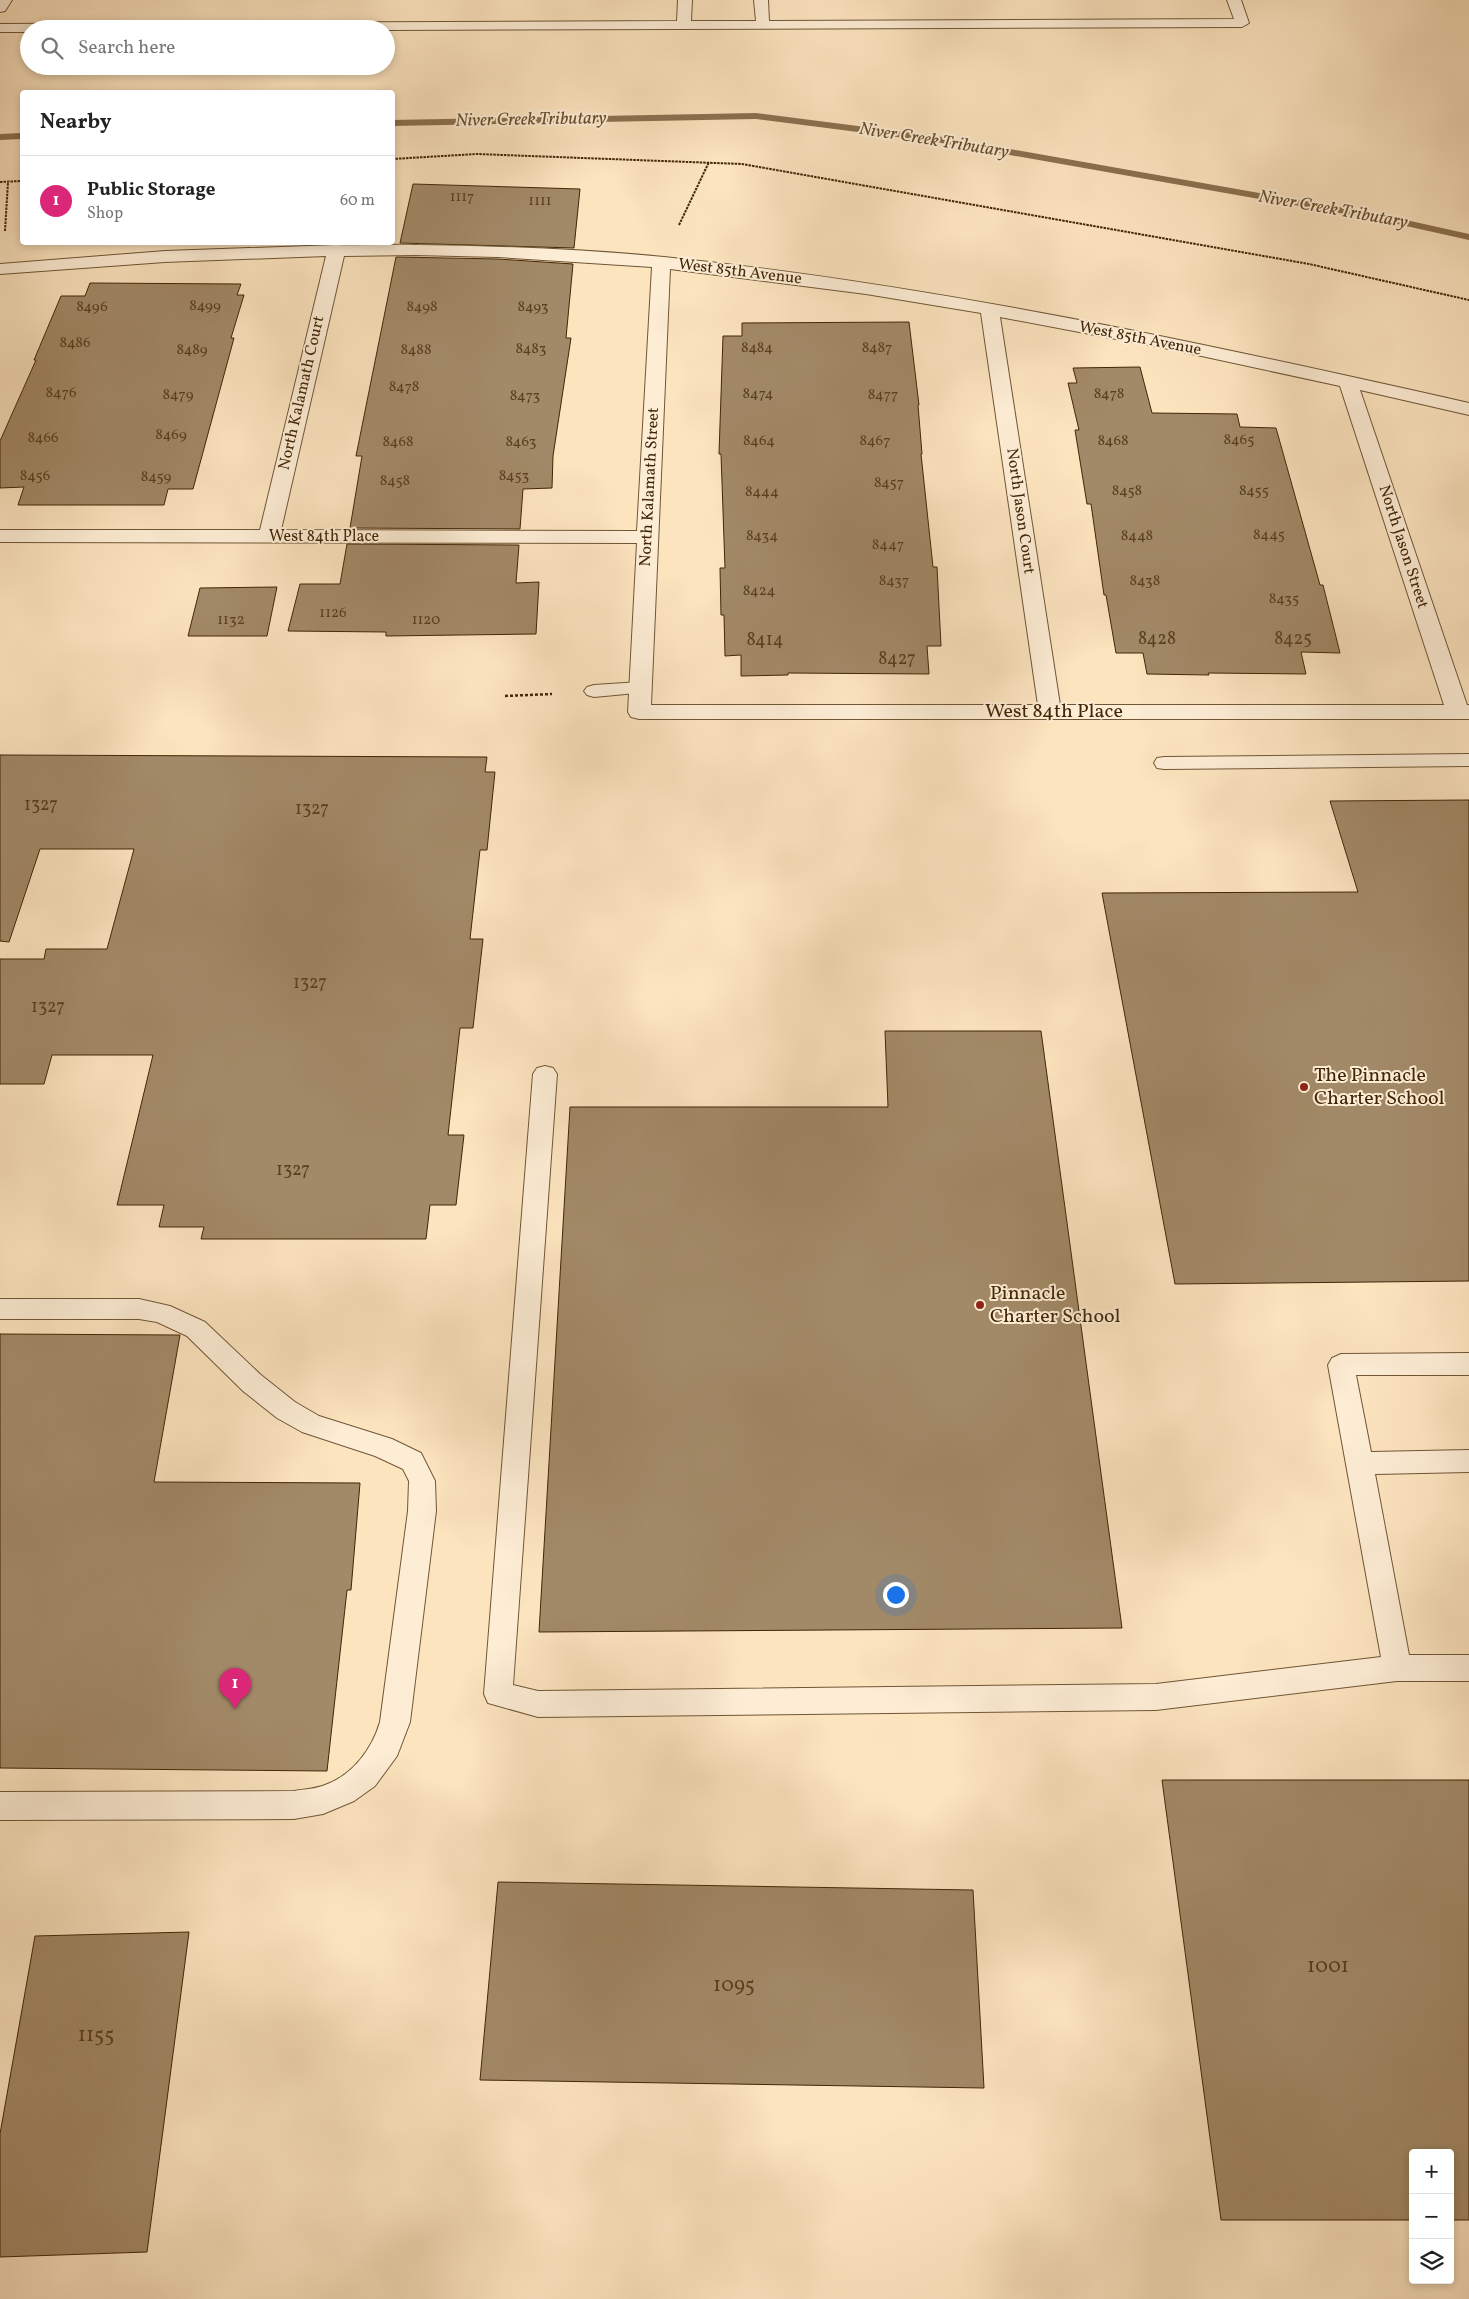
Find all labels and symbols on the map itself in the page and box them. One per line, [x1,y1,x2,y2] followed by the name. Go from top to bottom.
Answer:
[455,106,607,134] water label: Niver Creek Tributary
[857,117,1011,165] water label: Niver Creek Tributary
[1256,185,1410,235] water label: Niver Creek Tributary
[450,187,474,208] house number: 1117
[528,191,552,212] house number: 1111
[677,254,803,290] street label: West 85th Avenue
[189,296,221,317] house number: 8499
[76,297,108,318] house number: 8496
[406,297,438,318] house number: 8498
[518,297,548,318] house number: 8493
[274,313,331,472] street label: North Kalamath Court
[1077,316,1203,362] street label: West 85th Avenue
[59,333,91,354] house number: 8486
[741,338,773,359] house number: 8484
[862,338,892,359] house number: 8487
[515,339,547,360] house number: 8483
[176,340,208,361] house number: 8489
[400,340,432,361] house number: 8488
[389,377,419,398] house number: 8478
[46,383,77,404] house number: 8476
[743,384,773,405] house number: 8474
[1094,384,1124,405] house number: 8478
[162,385,194,406] house number: 8479
[868,385,898,406] house number: 8477
[510,386,540,407] house number: 8473
[635,407,665,567] street label: North Kalamath Street
[155,425,187,446] house number: 8469
[27,428,59,449] house number: 8466
[1224,430,1254,451] house number: 8465
[743,431,775,452] house number: 8464
[860,431,890,452] house number: 8467
[1097,431,1129,452] house number: 8468
[382,432,414,453] house number: 8468
[505,432,537,453] house number: 8463
[1000,447,1040,576] street label: North Jason Court
[20,466,50,487] house number: 8456
[499,466,529,487] house number: 8453
[141,467,171,488] house number: 8459
[380,471,410,492] house number: 8458
[874,473,904,494] house number: 8457
[1112,481,1142,502] house number: 8458
[1239,481,1269,502] house number: 8455
[745,482,779,503] house number: 8444
[1373,482,1433,612] street label: North Jason Street
[1253,525,1285,546] house number: 8445
[269,526,379,548] street label: West 84th Place
[746,526,778,547] house number: 8434
[1121,526,1153,547] house number: 8448
[872,535,904,556] house number: 8447
[879,571,909,592] house number: 8437
[1130,571,1160,592] house number: 8438
[743,581,775,602] house number: 8424
[1269,589,1299,610] house number: 8435
[319,603,347,624] house number: 1126
[217,610,245,631] house number: 1132
[412,610,440,631] house number: 1120
[1138,627,1176,652] house number: 8428
[1274,627,1312,652] house number: 8425
[746,628,784,653] house number: 8414
[878,647,916,672] house number: 8427
[985,698,1123,726] street label: West 84th Place
[24,793,58,818] house number: 1327
[295,797,329,822] house number: 1327
[293,971,327,996] house number: 1327
[31,995,65,1020] house number: 1327
[1314,1062,1444,1113] place label: The Pinnacle Charter School
[1298,1081,1310,1093] marker: The Pinnacle Charter School
[276,1158,310,1183] house number: 1327
[990,1280,1120,1331] place label: Pinnacle Charter School
[974,1299,986,1311] marker: Pinnacle Charter School
[883,1582,909,1608] your location
[219,1668,251,1709] pin: 1
[1307,1952,1349,1981] house number: 1001
[713,1971,755,2000] house number: 1095
[78,2021,114,2050] house number: 1155

